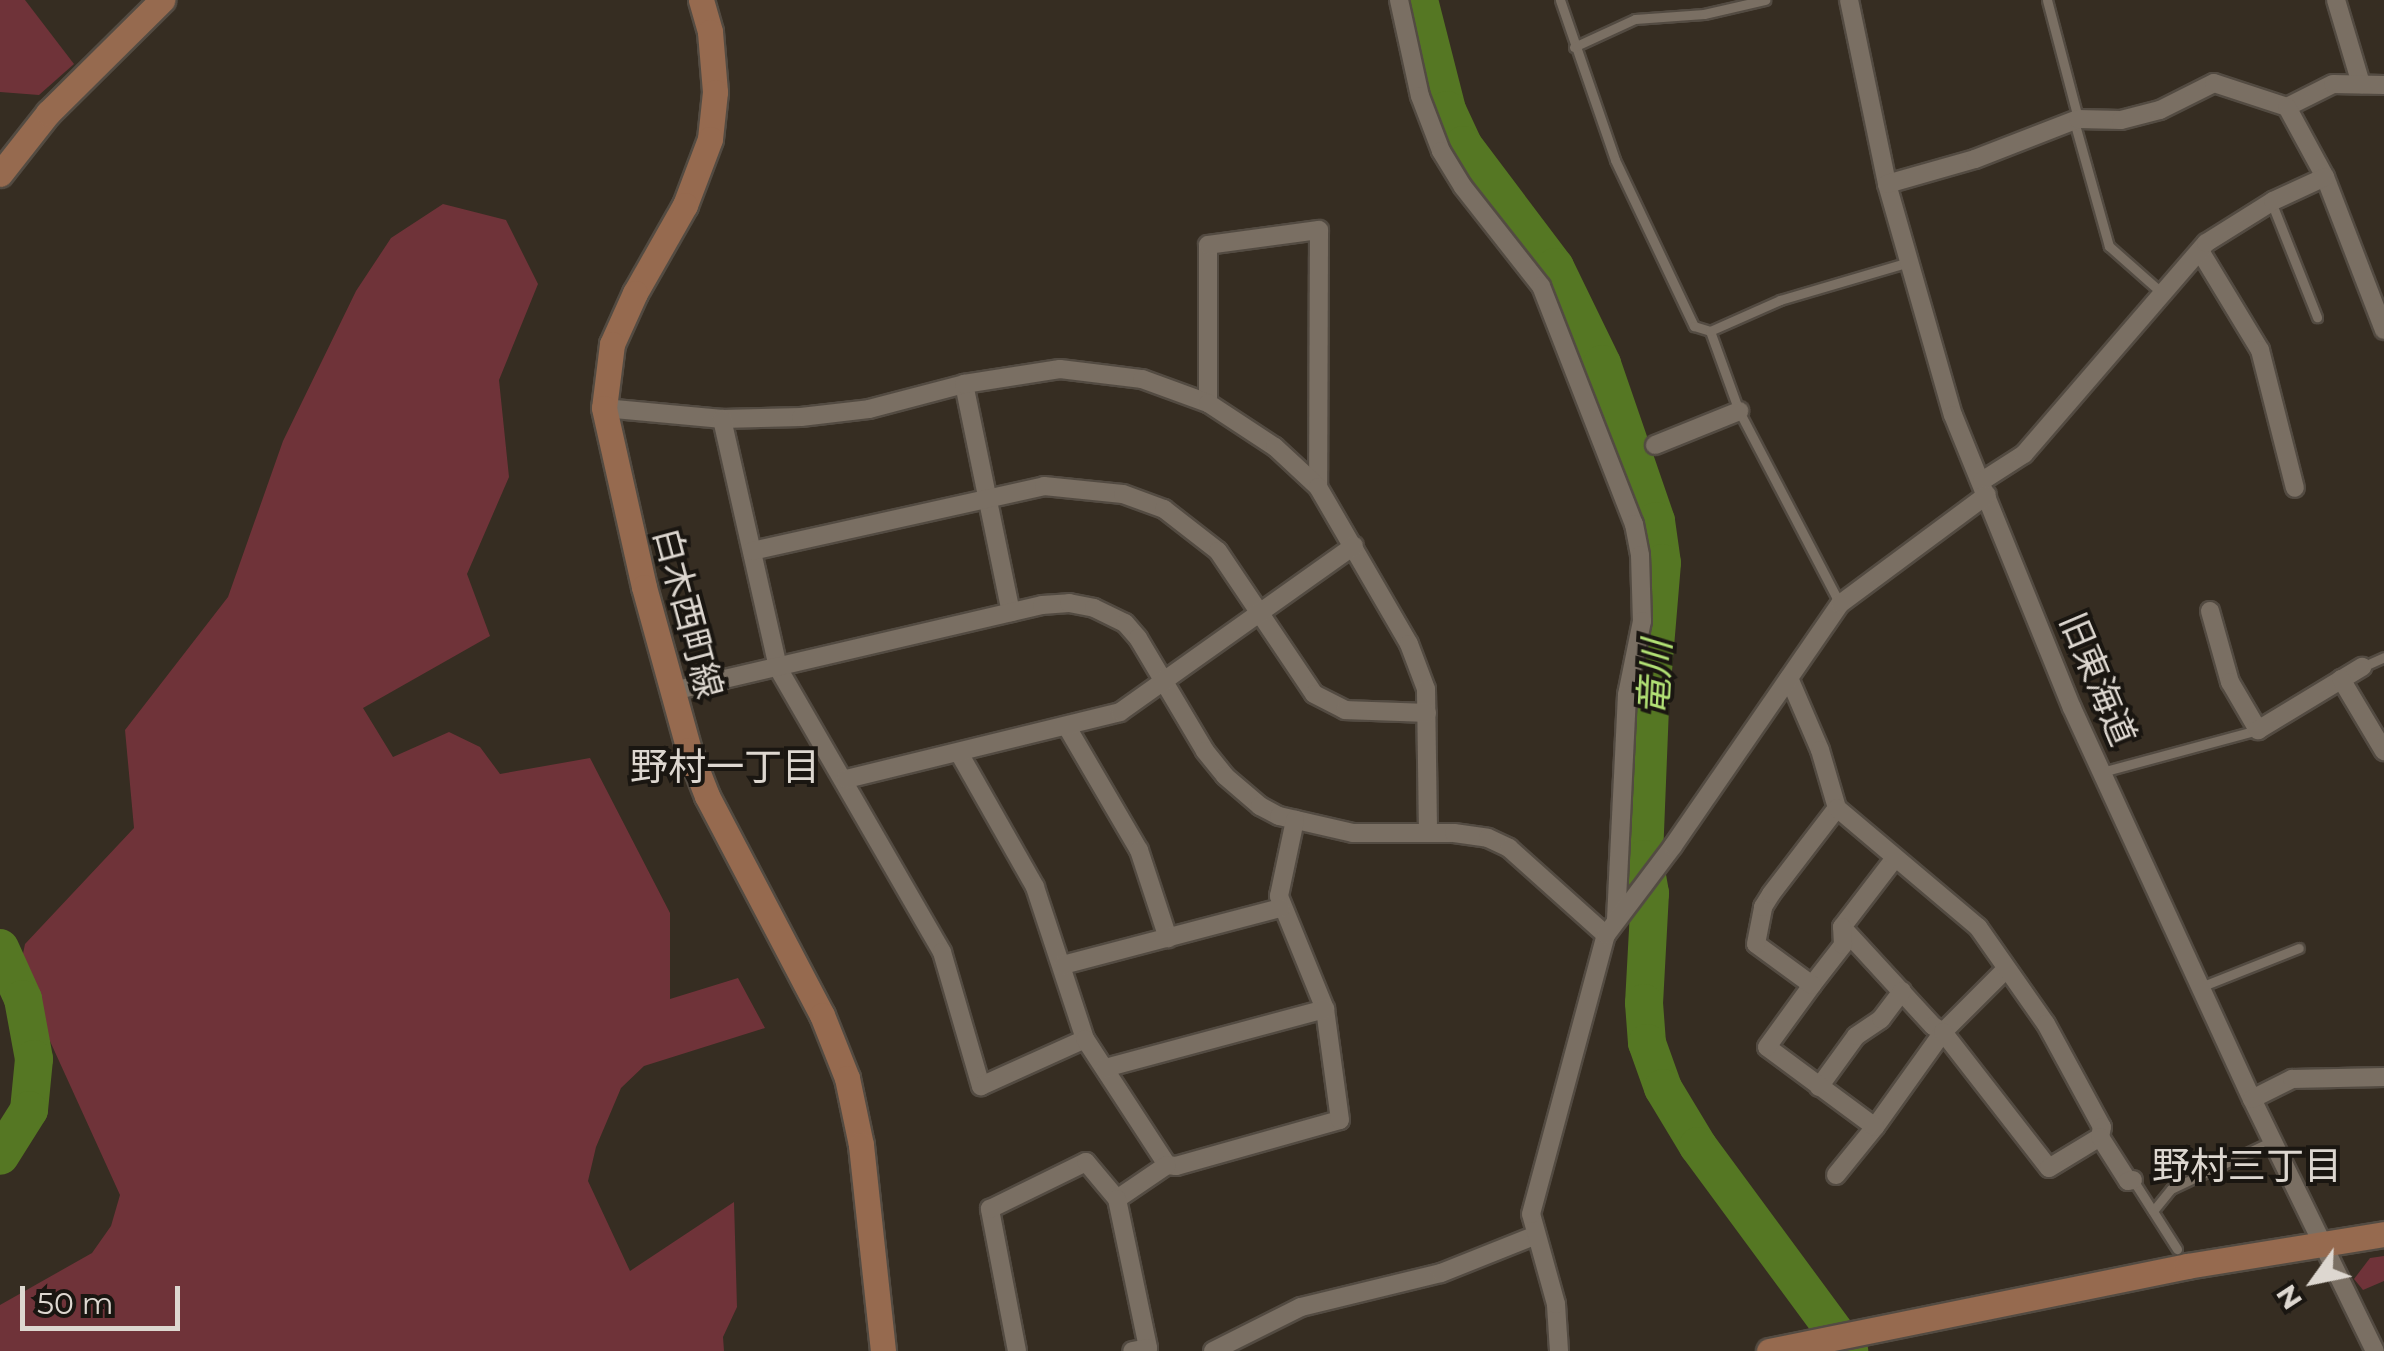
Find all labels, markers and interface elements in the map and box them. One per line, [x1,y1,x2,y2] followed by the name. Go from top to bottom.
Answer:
[645,523,731,703] street label: 白木西町線
[2051,606,2145,752] street label: 旧東海道
[1630,639,1680,717] water label: 竜川
[630,744,820,790] district label: 野村一丁目
[2152,1143,2342,1189] district label: 野村三丁目
[2264,1231,2364,1331] north arrow
[25,1266,185,1328] scale bar
[2268,1279,2309,1316] text: N
[37,1285,114,1322] text: 50 m

